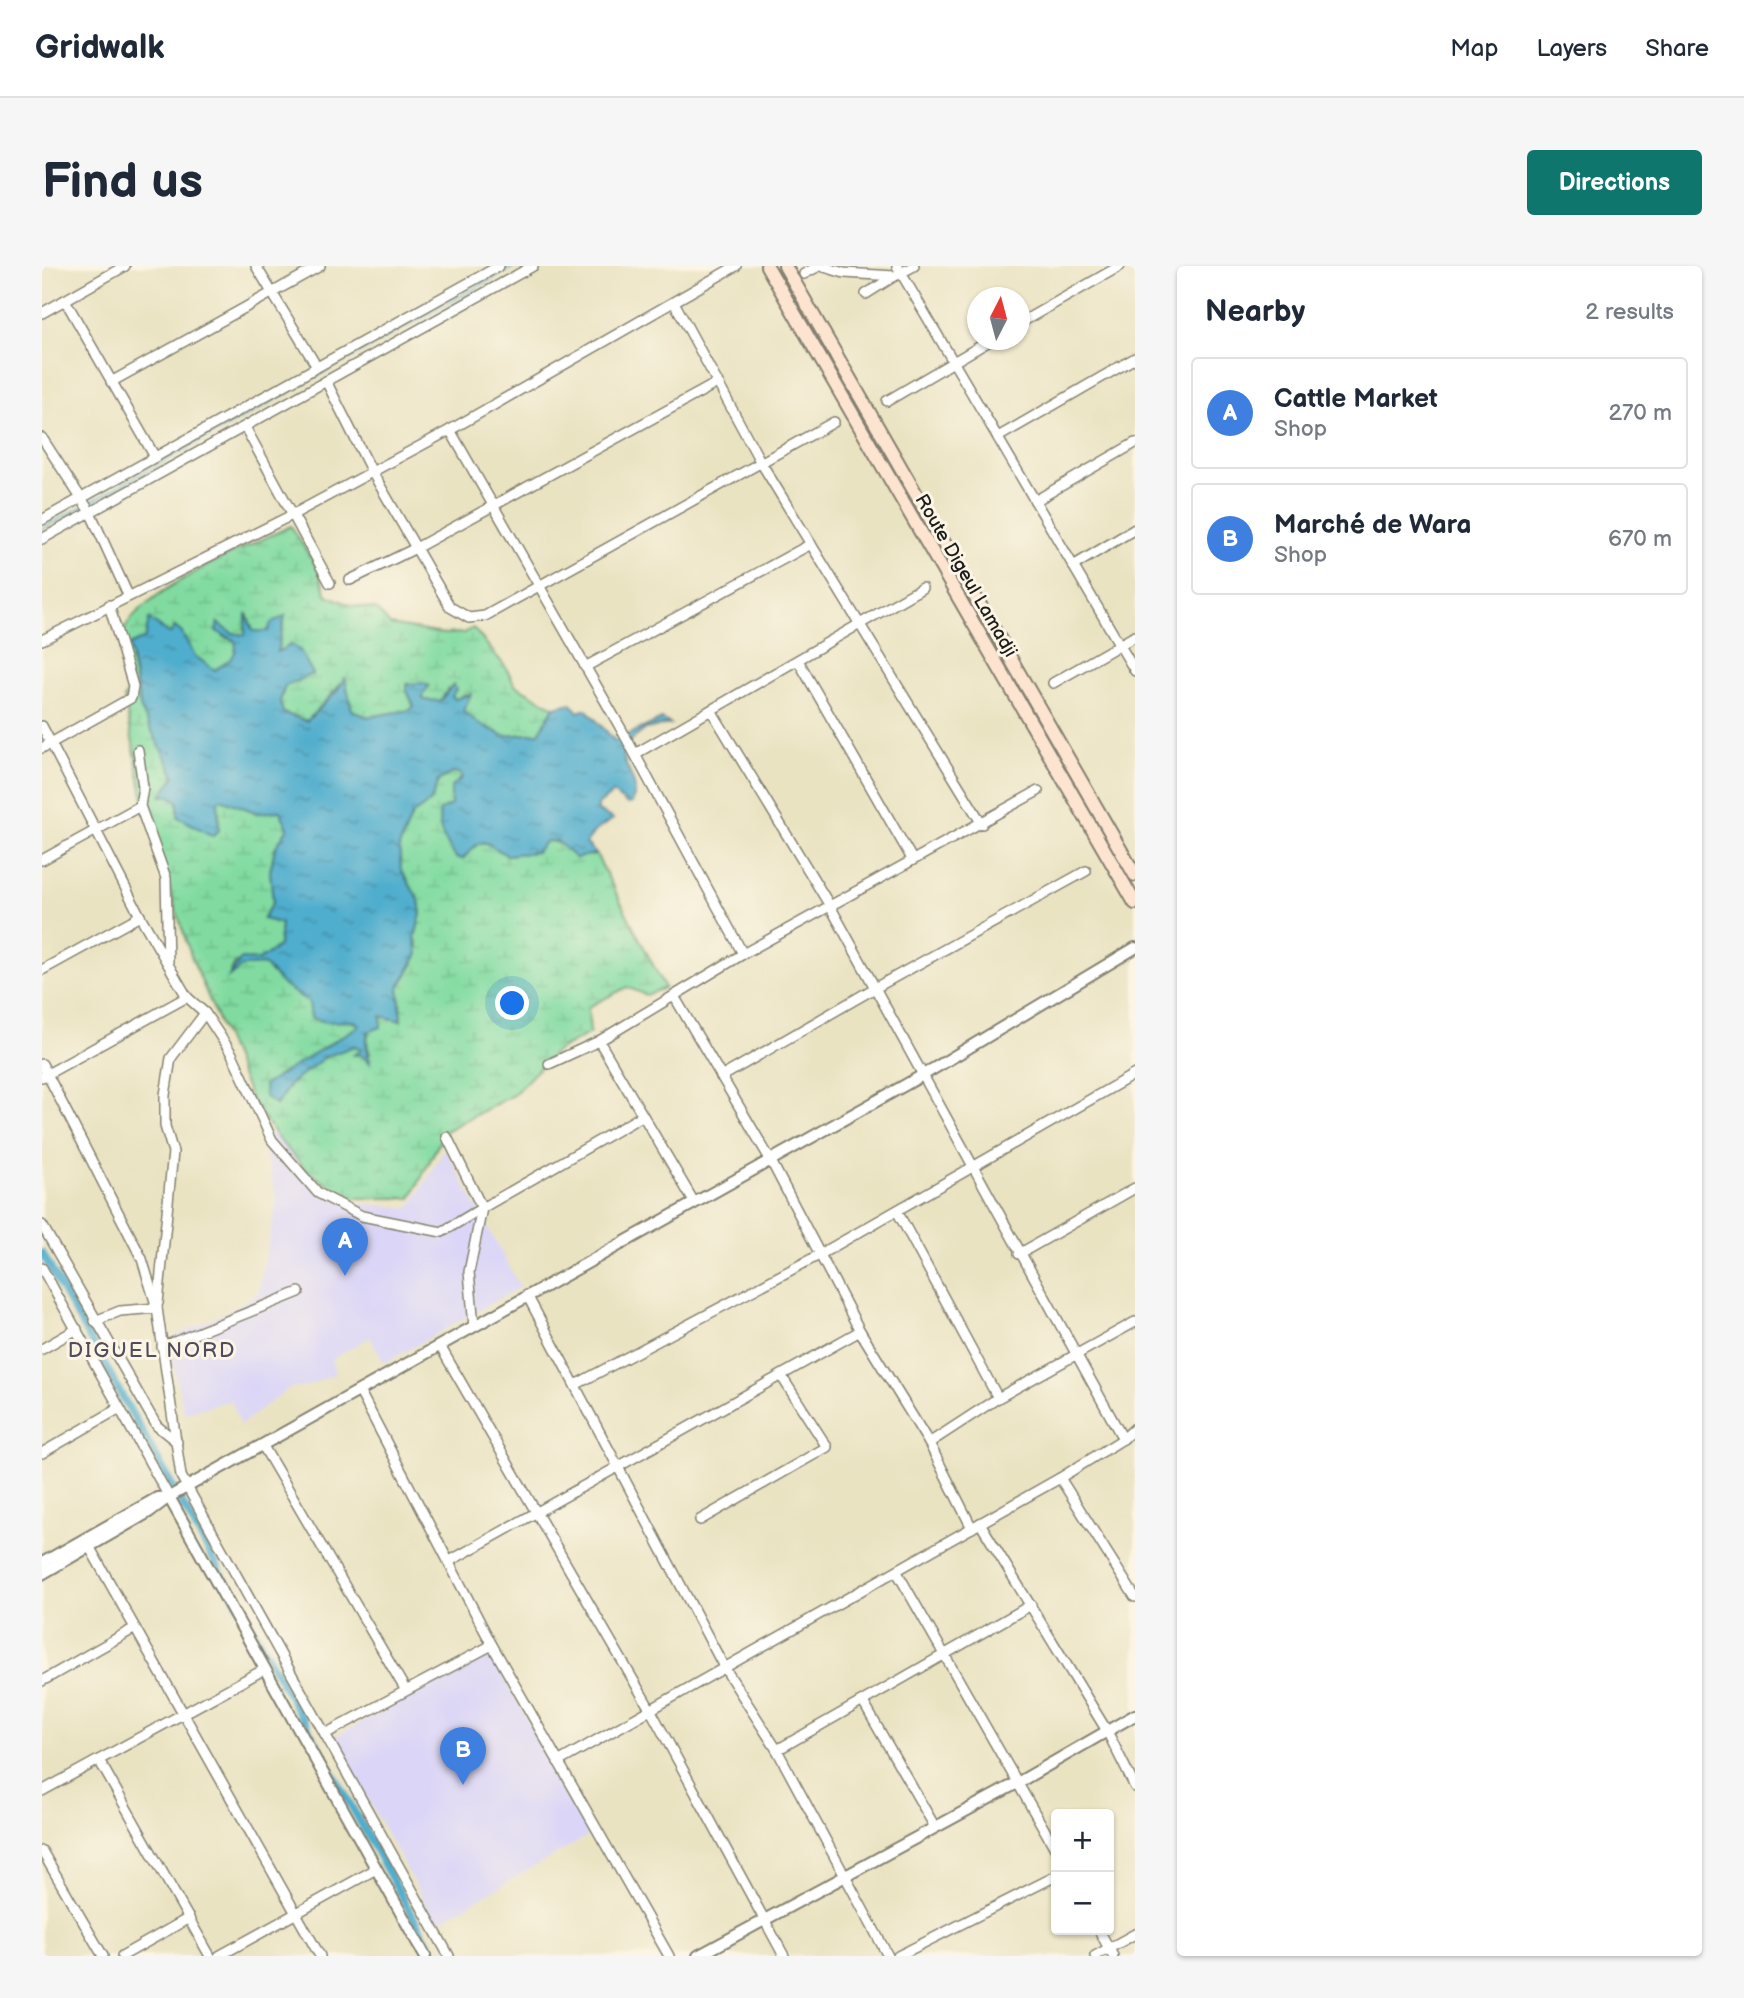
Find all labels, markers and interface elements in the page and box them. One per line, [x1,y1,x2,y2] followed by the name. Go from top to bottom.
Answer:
[35,28,165,68] text: Gridwalk
[1450,34,1498,63] text: Map
[1536,34,1607,63] text: Layers
[1645,34,1709,63] text: Share
[1527,150,1702,215] button: Directions
[42,153,203,212] text: Find us
[967,287,1030,350] north arrow
[1205,294,1305,330] text: Nearby
[1585,298,1674,326] text: 2 results
[1274,384,1438,415] text: Cattle Market
[1223,399,1237,427] text: A
[1608,399,1672,427] text: 270 m
[1274,415,1327,443] text: Shop
[910,490,1022,661] street label: Route Digeul Lamadji
[1274,510,1471,541] text: Marché de Wara
[1222,525,1238,553] text: B
[1608,525,1672,553] text: 670 m
[1274,541,1327,569] text: Shop
[495,986,529,1020] your location
[322,1218,368,1276] pin: A
[68,1338,236,1363] district label: DIGUEL NORD
[440,1727,486,1785] pin: B
[1051,1809,1114,1935] map controls
[1051,1809,1114,1872] button: +
[1051,1872,1114,1935] button: −

